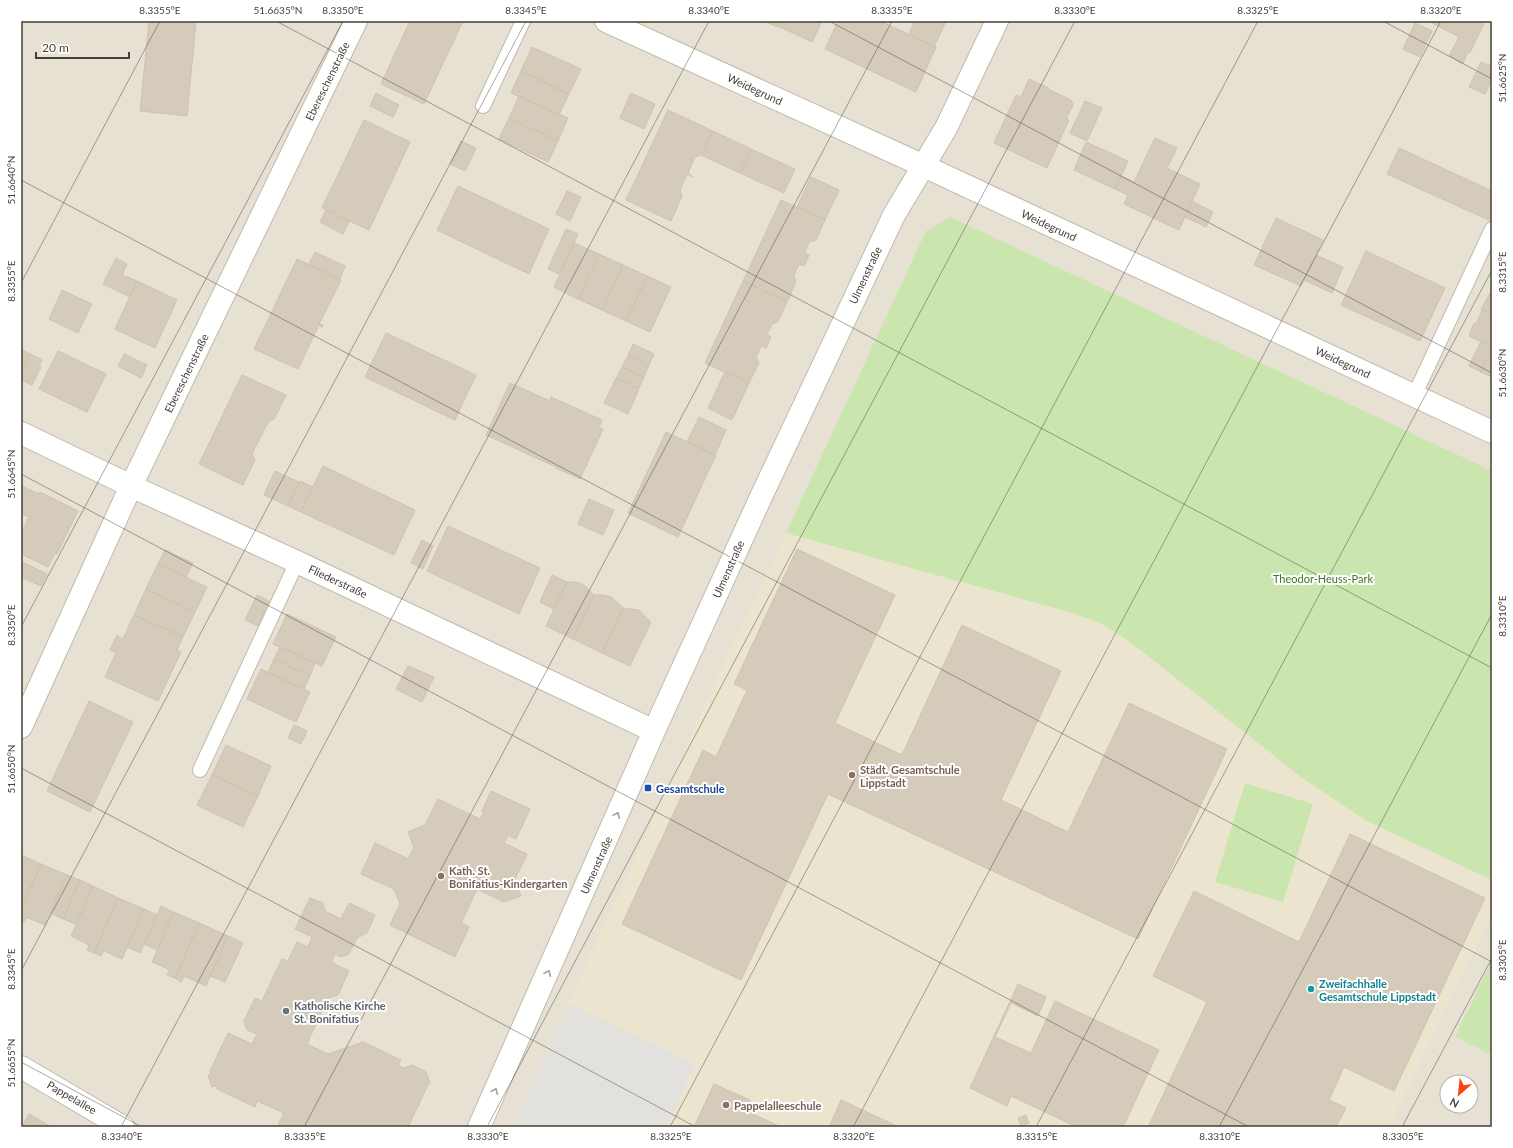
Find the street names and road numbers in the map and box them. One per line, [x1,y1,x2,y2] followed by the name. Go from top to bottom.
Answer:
[302,39,352,123] street label: Ebereschenstraße
[725,71,785,107] street label: Weidegrund
[1019,207,1079,243] street label: Weidegrund
[846,244,884,306] street label: Ulmenstraße
[161,331,211,415] street label: Ebereschenstraße
[1313,344,1373,380] street label: Weidegrund
[709,538,747,600] street label: Ulmenstraße
[307,562,370,600] street label: Fliederstraße
[577,834,615,896] street label: Ulmenstraße
[45,1078,99,1116] street label: Pappelallee

